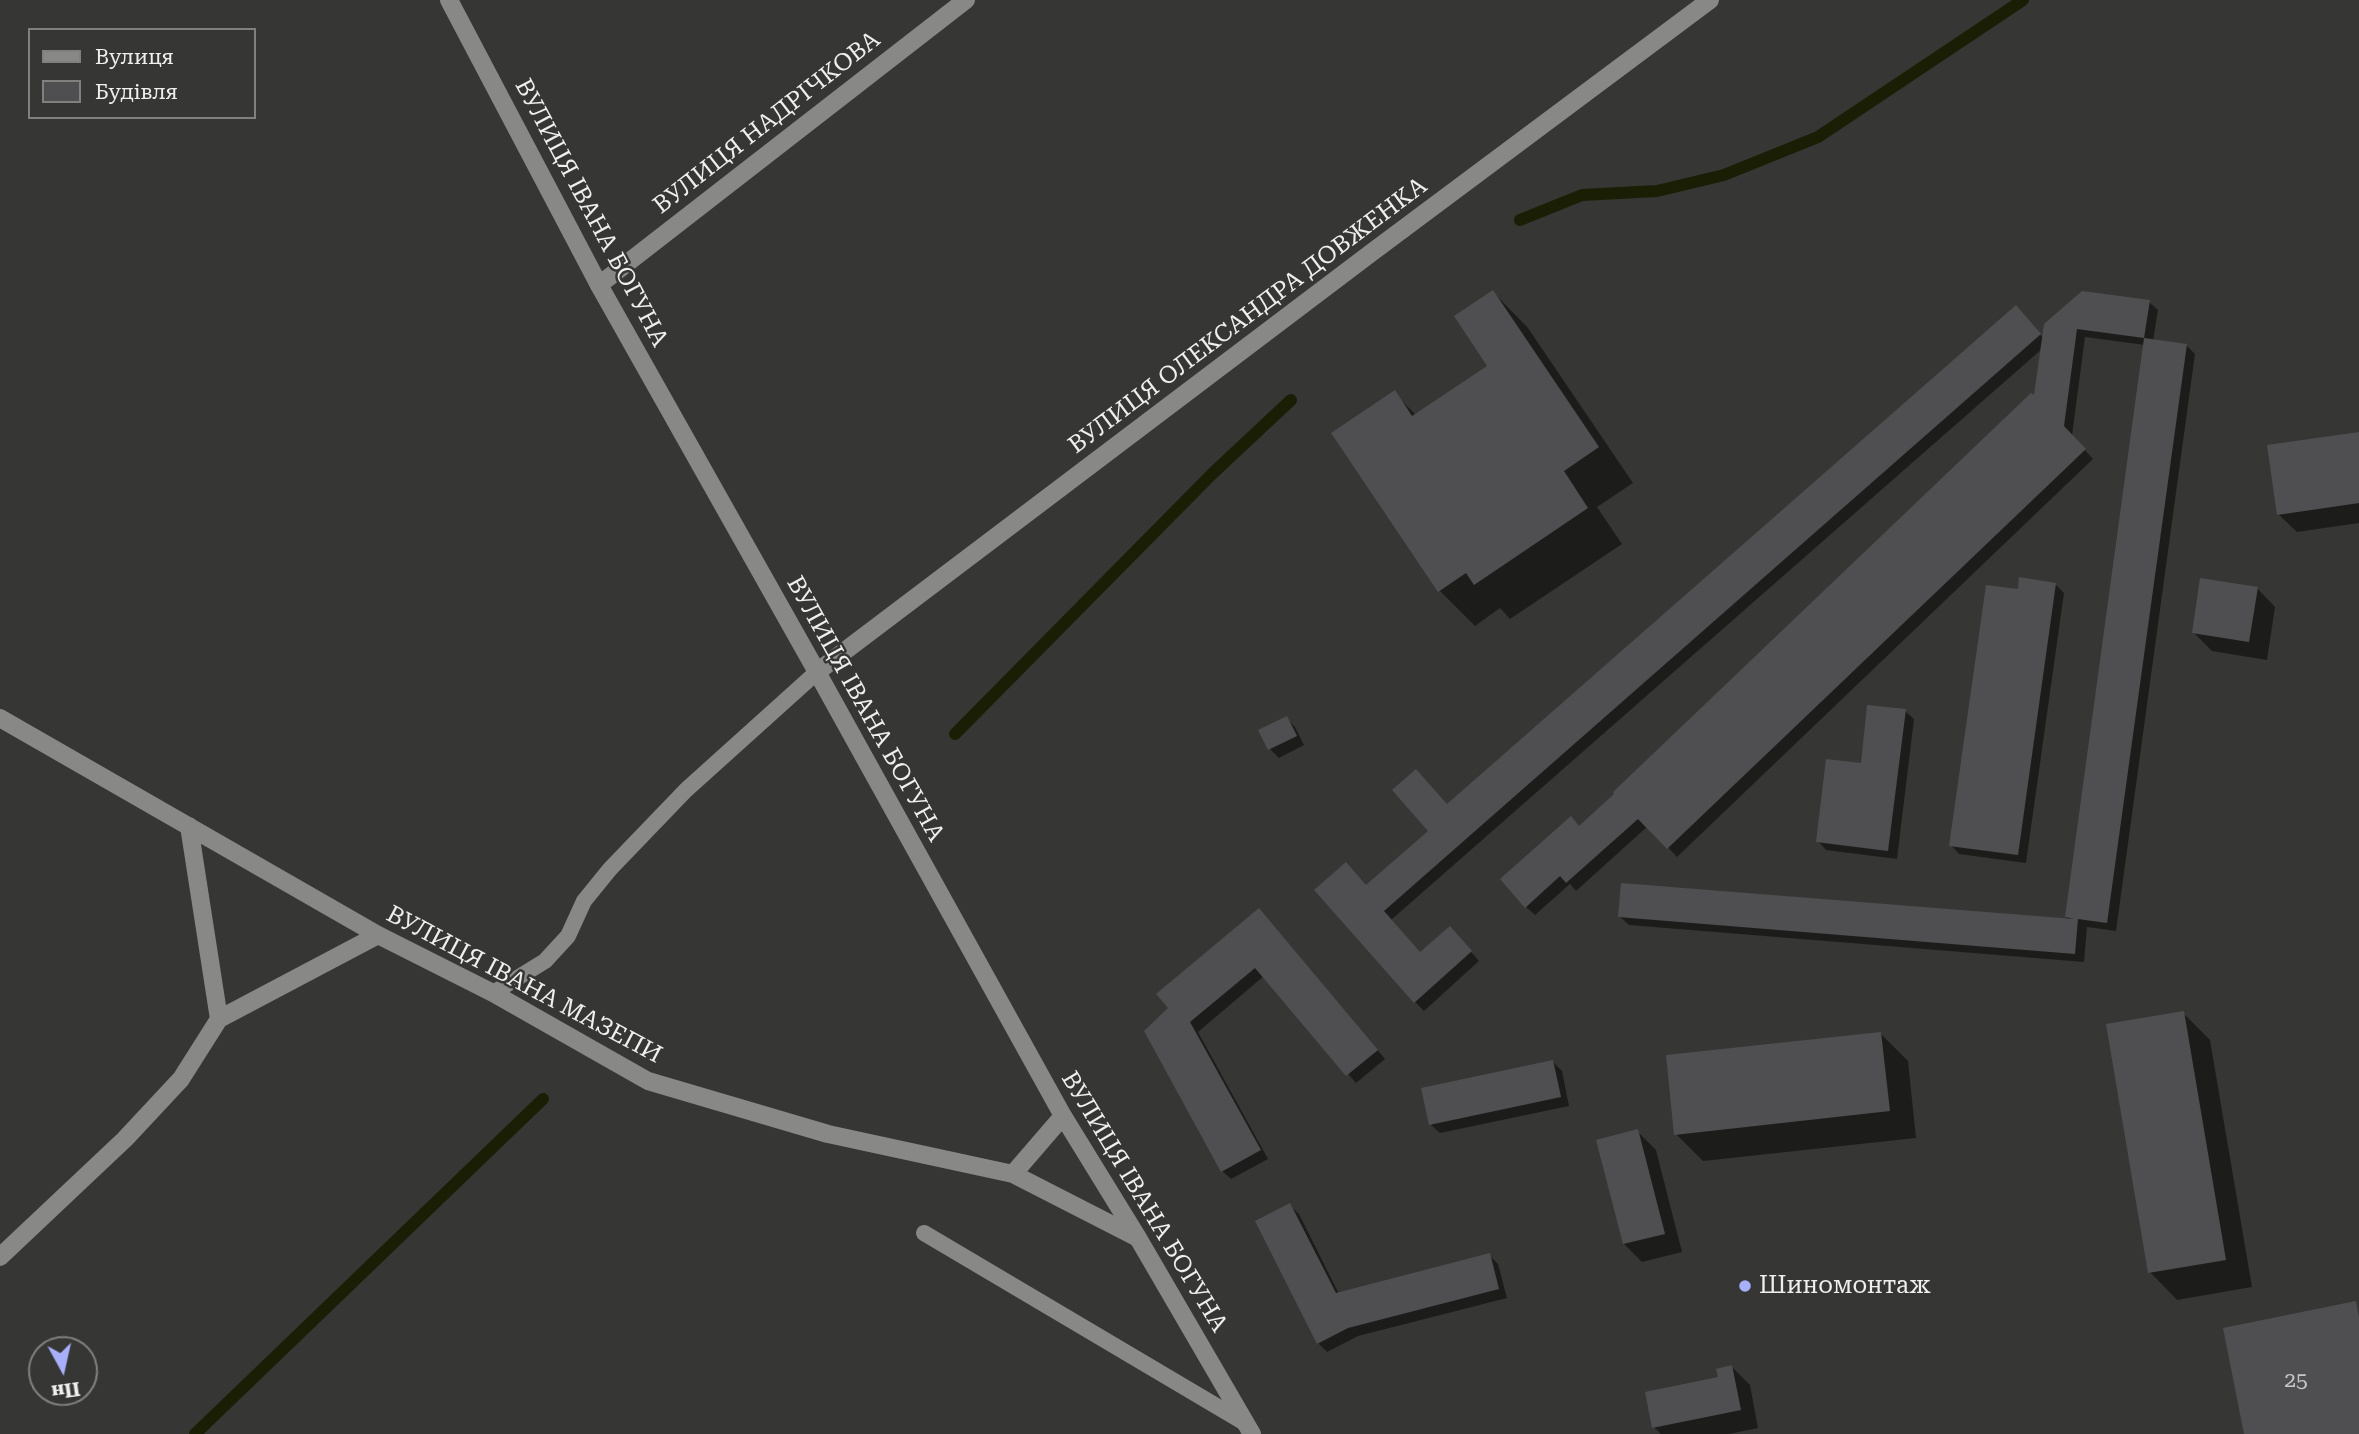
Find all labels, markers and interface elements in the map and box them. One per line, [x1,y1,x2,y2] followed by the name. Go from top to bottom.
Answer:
[648,26,886,220] street label: ВУЛИЦЯ НАДРІЧКОВА
[28,28,256,119] legend
[95,45,174,69] text: Вулиця
[508,74,674,352] street label: ВУЛИЦЯ ІВАНА БОГУНА
[95,80,178,104] text: Будівля
[1063,172,1433,460] street label: ВУЛИЦЯ ОЛЕКСАНДРА ДОВЖЕНКА
[780,571,950,847] street label: ВУЛИЦЯ ІВАНА БОГУНА
[381,900,667,1070] street label: ВУЛИЦЯ ІВАНА МАЗЕПИ
[1055,1066,1233,1338] street label: ВУЛИЦЯ ІВАНА БОГУНА
[1759,1272,1931,1300] place label: Шиномонтаж
[1737,1278,1753,1294] marker: Шиномонтаж
[28,1336,98,1406] north arrow
[2284,1368,2308,1394] house number: 25
[50,1377,81,1404] text: Пн

